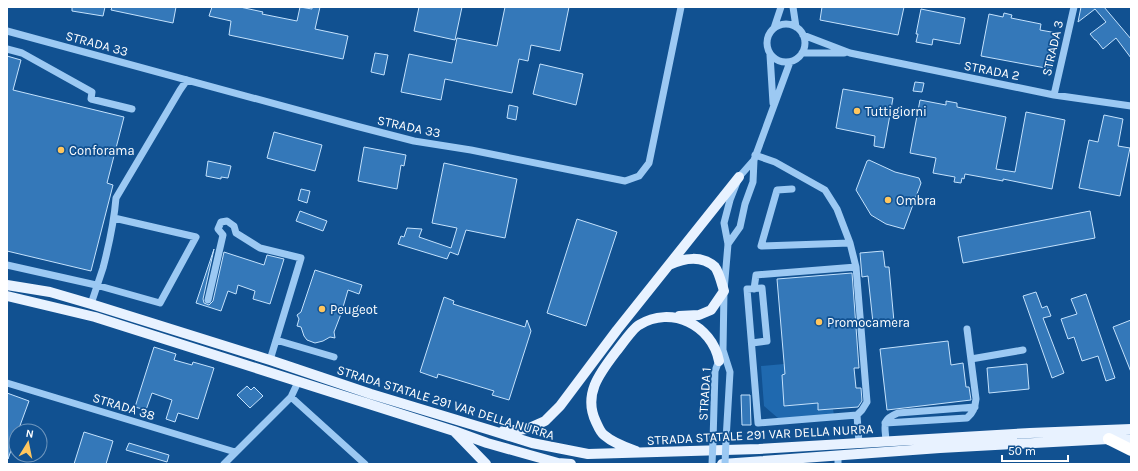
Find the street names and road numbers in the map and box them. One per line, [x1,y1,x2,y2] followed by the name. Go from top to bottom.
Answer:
[1039,19,1066,77] street label: STRADA 3
[64,28,130,59] street label: STRADA 33
[963,58,1021,83] street label: STRADA 2
[376,112,442,141] street label: STRADA 33
[335,362,557,443] street label: STRADA STATALE 291 VAR DELLA NURRA
[695,367,714,421] street label: STRADA 1
[91,390,157,423] street label: STRADA 38
[646,421,874,448] street label: STRADA STATALE 291 VAR DELLA NURRA

